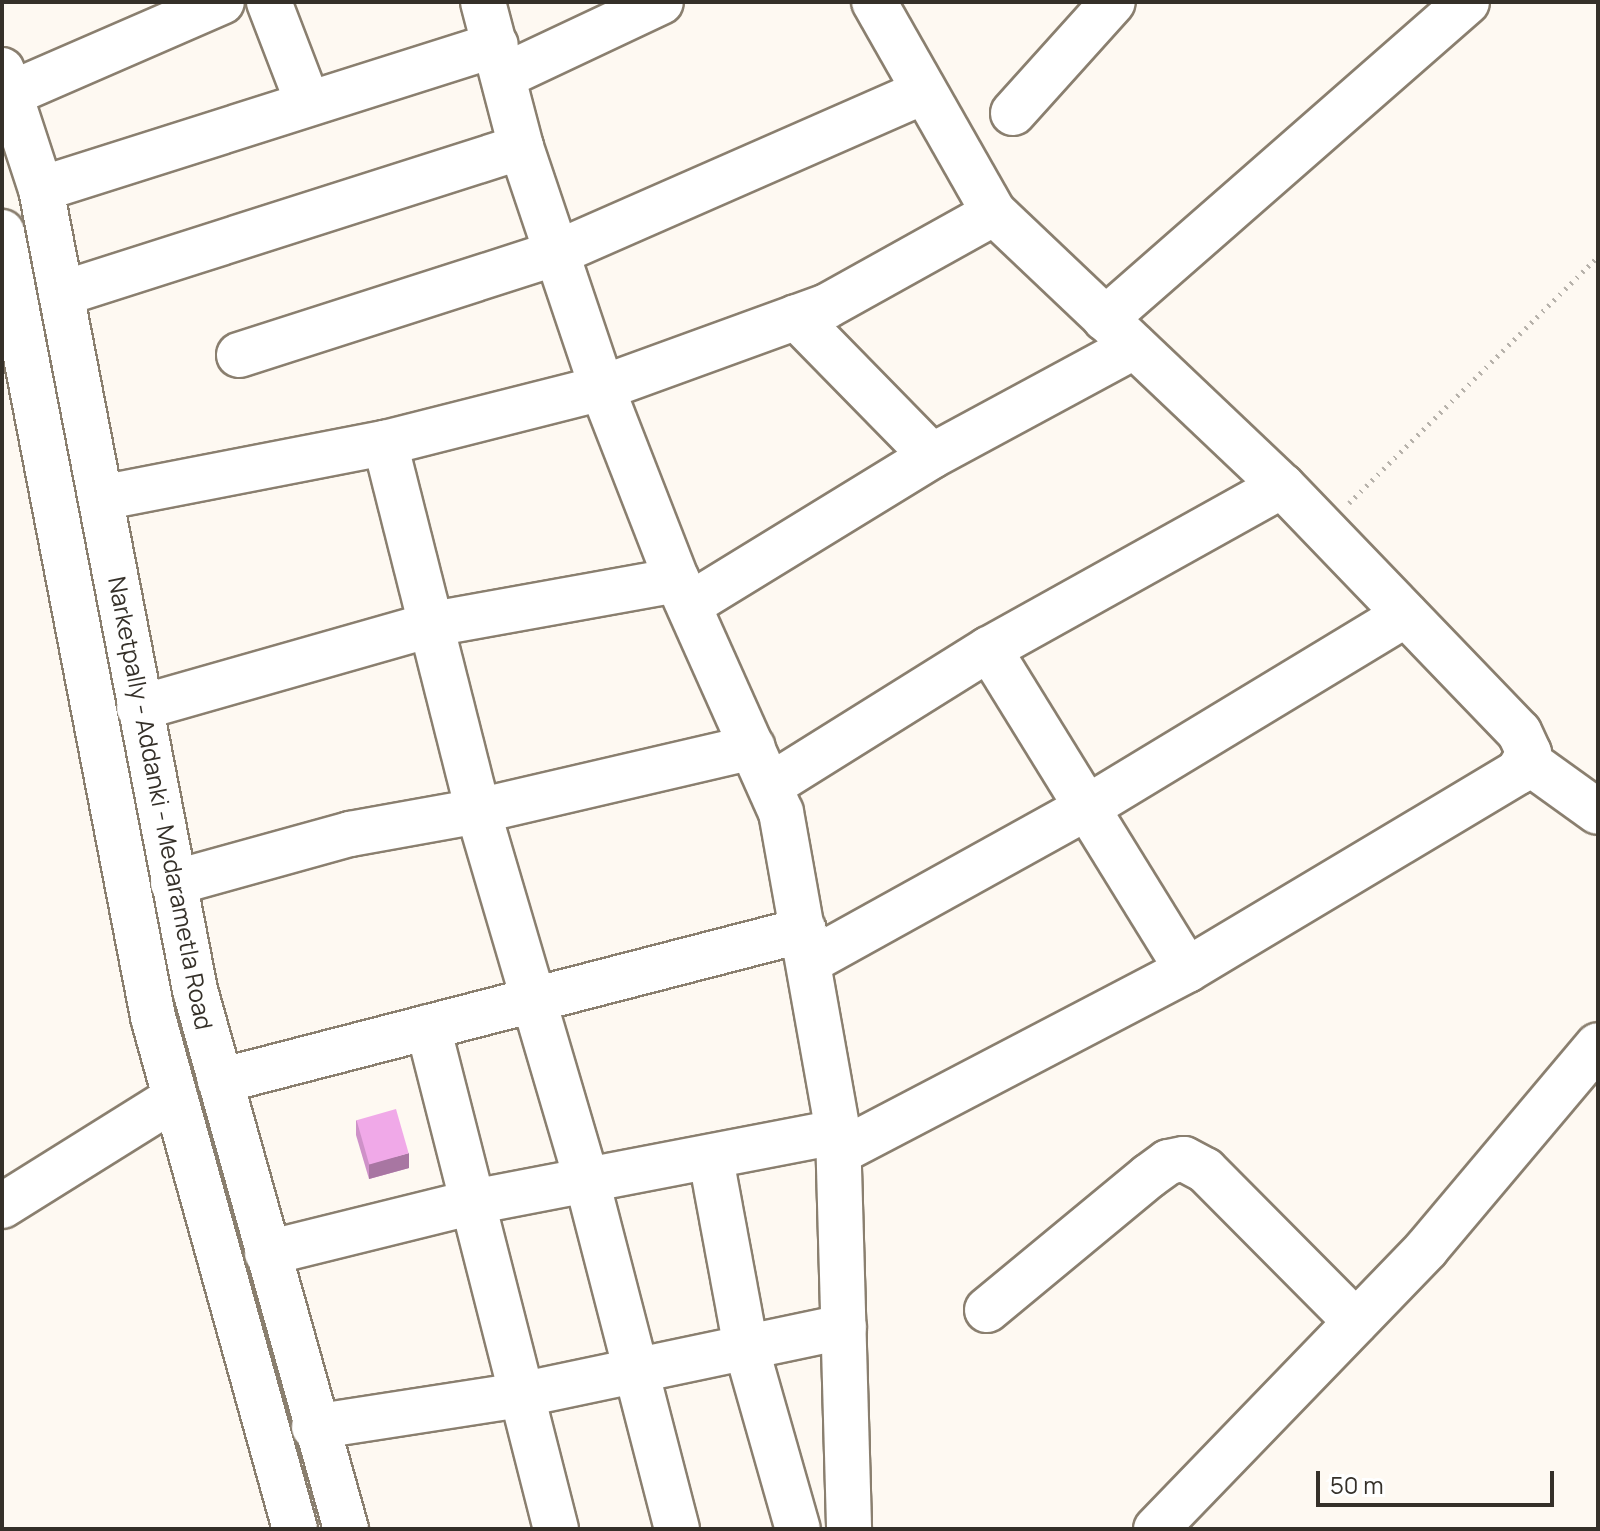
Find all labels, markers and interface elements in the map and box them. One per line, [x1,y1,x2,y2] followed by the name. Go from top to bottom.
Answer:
[103,574,219,1032] street label: Narketpally - Addanki - Medarametla Road
[1320,1455,1558,1505] scale bar
[1330,1468,1384,1501] text: 50 m

